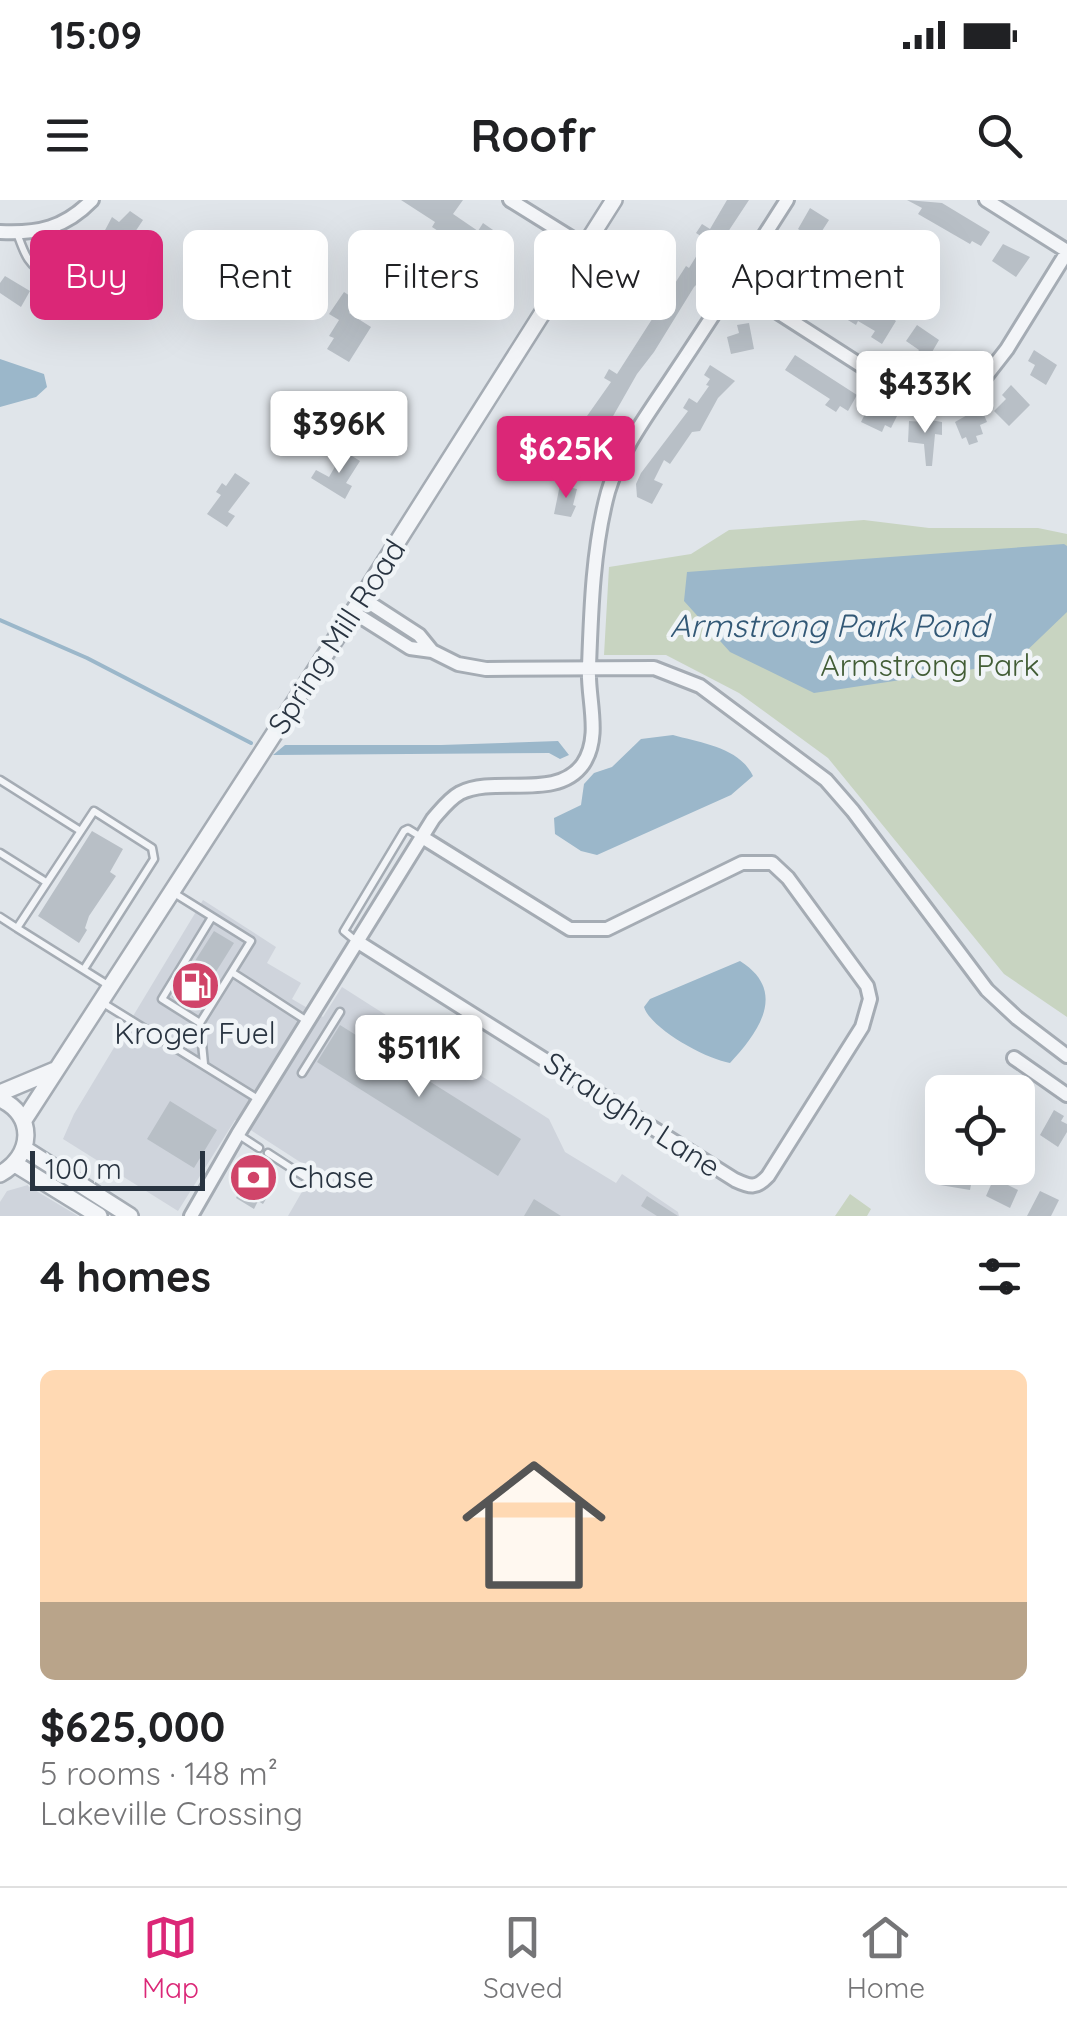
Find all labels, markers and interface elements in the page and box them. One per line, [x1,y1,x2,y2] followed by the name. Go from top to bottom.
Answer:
[50,11,142,59] text: 15:09
[470,107,597,163] text: Roofr
[40,108,95,163] icon: menu
[972,108,1027,163] icon: search
[30,230,163,320] chip: Buy
[183,230,328,320] chip: Rent
[348,230,514,320] chip: Filters
[534,230,676,320] chip: New
[696,230,940,320] chip: Apartment
[855,351,995,436] pin: $433K
[878,363,972,403] text: $433K
[269,391,409,476] pin: $396K
[292,403,386,443] text: $396K
[496,416,636,501] pin: $625K
[519,428,613,468] text: $625K
[259,532,413,741] street label: Spring Mill Road
[670,605,992,645] water label: Armstrong Park Pond
[820,646,1040,684] park label: Armstrong Park
[169,959,221,1011] fuel station icon: Kroger Fuel
[114,1014,276,1052] place label: Kroger Fuel
[349,1015,489,1100] pin: $511K
[377,1027,461,1067] text: $511K
[537,1043,728,1185] street label: Straughn Lane
[925,1075,1035,1185] map controls
[925,1075,1035,1185] button: locate
[30,1146,205,1190] scale bar
[45,1151,122,1186] text: 100 m
[227,1152,279,1204] bank icon: Chase
[288,1158,374,1196] place label: Chase
[972,1249,1027,1304] icon: filters
[40,1250,211,1303] text: 4 homes
[444,1435,624,1615] icon: home
[40,1700,225,1753] text: $625,000
[40,1753,278,1793] text: 5 rooms · 148 m²
[40,1793,303,1833] text: Lakeville Crossing
[142,1910,199,2005] tab: Map
[483,1910,563,2005] tab: Saved
[847,1910,925,2005] tab: Home

